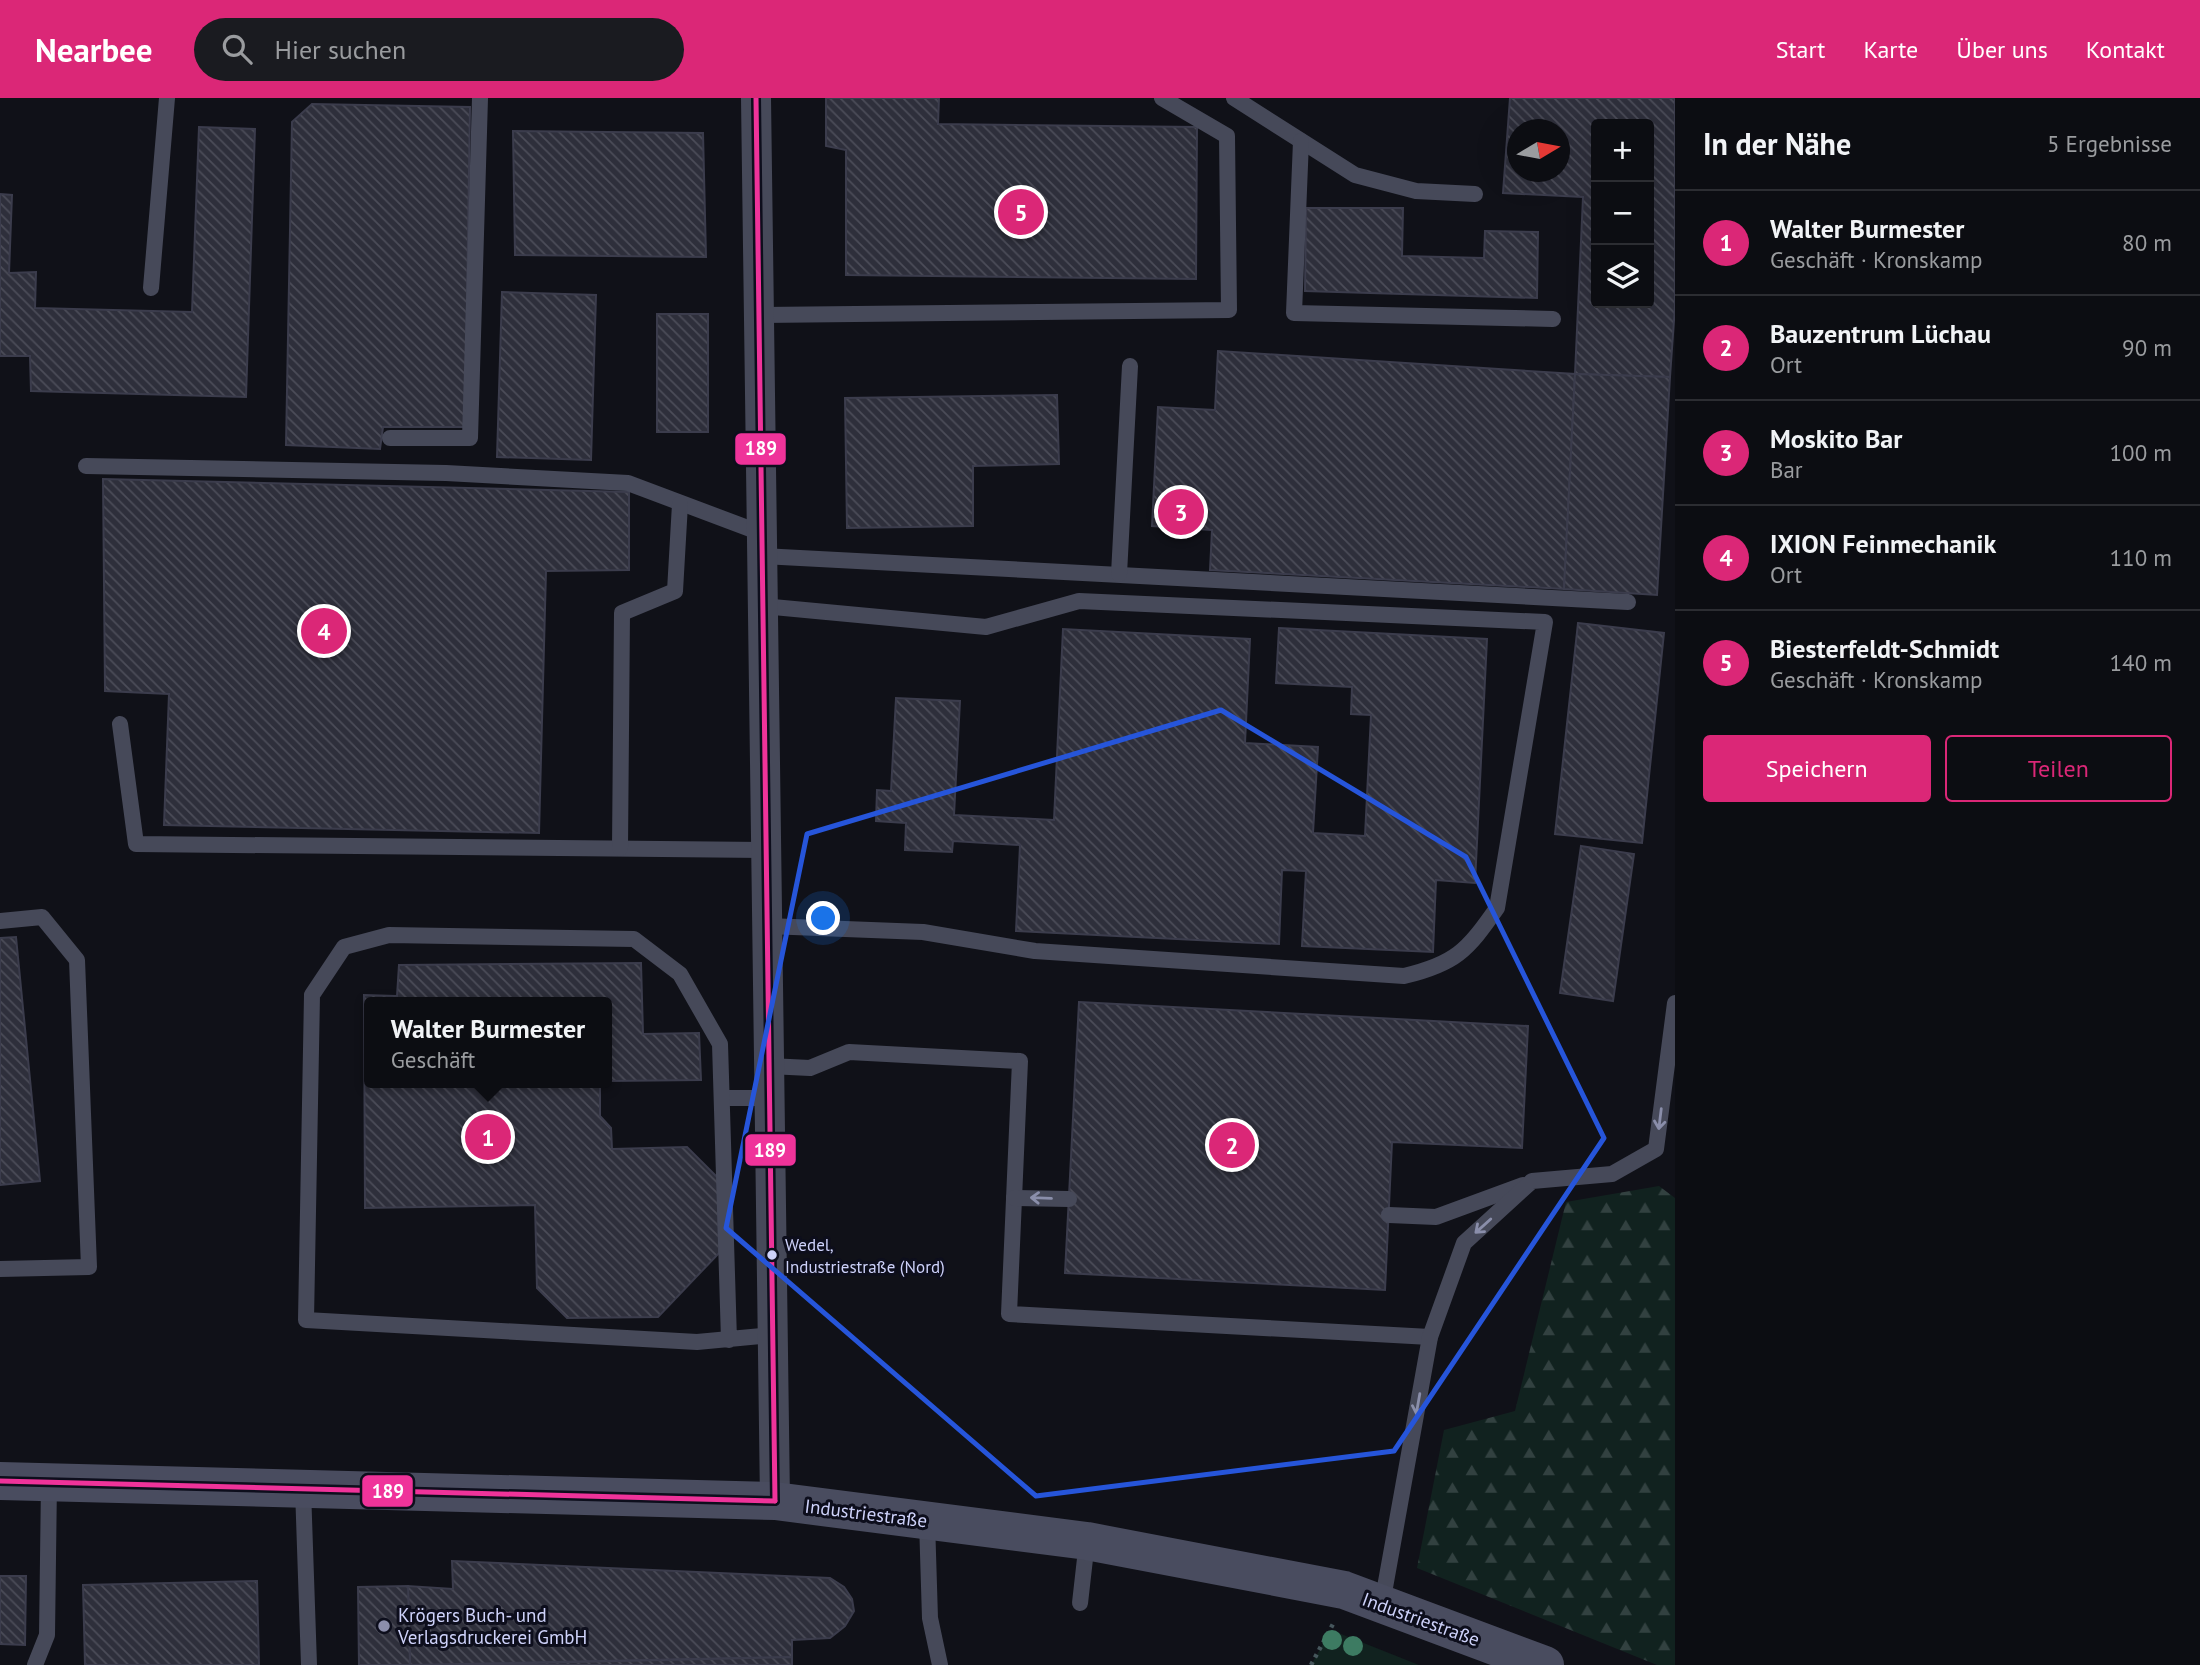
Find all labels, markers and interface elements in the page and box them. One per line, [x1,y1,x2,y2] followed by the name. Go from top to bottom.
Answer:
[194,18,684,81] search box
[35,28,152,71] text: Nearbee
[218,30,256,68] icon: search
[274,33,406,66] text: Hier suchen
[1776,34,1825,65] text: Start
[1863,34,1918,65] text: Karte
[1956,34,2048,65] text: Über uns
[2086,34,2165,65] text: Kontakt
[1507,119,1570,182] north arrow
[1591,119,1654,308] map controls
[1591,119,1654,182] button: +
[1703,124,1851,163] text: In der Nähe
[2047,129,2172,158] text: 5 Ergebnisse
[1591,182,1654,245] button: −
[998,186,1044,238] pin: 5
[1770,212,1964,245] text: Walter Burmester
[1719,228,1733,257] text: 1
[2122,228,2172,257] text: 80 m
[1591,245,1654,308] button: layers
[1770,245,1982,274] text: Geschäft · Kronskamp
[1770,317,1991,350] text: Bauzentrum Lüchau
[1719,333,1733,362] text: 2
[2122,333,2172,362] text: 90 m
[1770,350,1802,379] text: Ort
[1770,422,1902,455] text: Moskito Bar
[734,432,787,466] line badge: 189
[745,436,777,460] text: 189
[1719,438,1733,467] text: 3
[2110,438,2172,467] text: 100 m
[1770,455,1803,484] text: Bar
[1158,486,1204,538] pin: 3
[1770,527,1996,560] text: IXION Feinmechanik
[1719,543,1733,572] text: 4
[2110,543,2172,572] text: 110 m
[1770,560,1802,589] text: Ort
[301,605,347,657] pin: 4
[1770,632,1999,665] text: Biesterfeldt-Schmidt
[1719,648,1733,677] text: 5
[2110,648,2172,677] text: 140 m
[1770,665,1982,694] text: Geschäft · Kronskamp
[1703,735,1931,802] button: Speichern
[1945,735,2172,802] button: Teilen
[806,901,840,935] your location
[364,997,612,1088] popup
[391,1012,585,1045] text: Walter Burmester
[391,1045,475,1074] text: Geschäft
[1654,1107,1667,1130] one-way arrow
[465,1111,511,1163] pin: 1
[1209,1119,1255,1171] pin: 2
[744,1133,797,1167] line badge: 189
[754,1138,786,1162] text: 189
[1030,1192,1053,1205] one-way arrow
[1475,1217,1492,1234] one-way arrow
[785,1234,945,1278] place label: Wedel, Industriestraße (Nord)
[765,1248,779,1262] marker: Wedel, Industriestraße (Nord)
[1411,1392,1424,1415] one-way arrow
[361,1474,414,1508] line badge: 189
[372,1479,404,1503] text: 189
[803,1494,929,1532] street label: Industriestraße
[1359,1587,1483,1651] street label: Industriestraße
[397,1603,587,1649] place label: Krögers Buch- und Verlagsdruckerei GmbH
[376,1618,392,1634] marker: Krögers Buch- und Verlagsdruckerei GmbH

